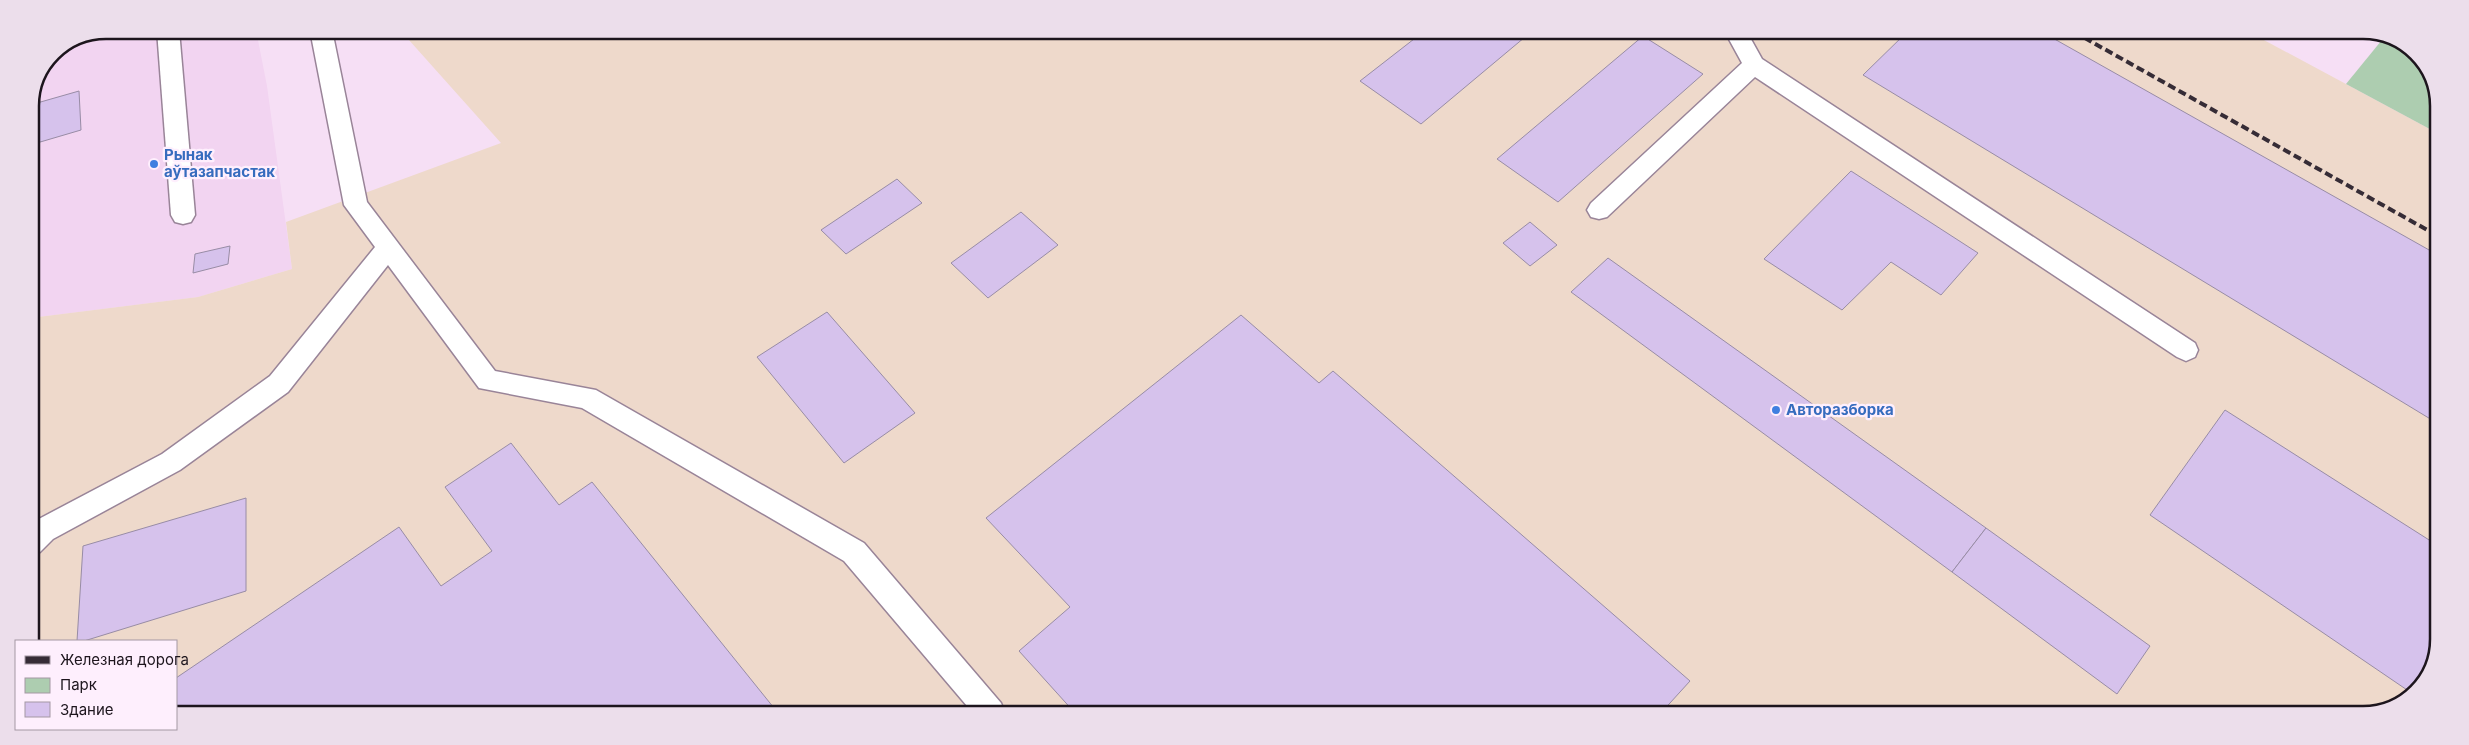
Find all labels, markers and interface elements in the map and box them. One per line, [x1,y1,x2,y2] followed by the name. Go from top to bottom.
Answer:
[164,145,275,181] place label: Рынак аўтазапчастак
[148,158,160,170] marker: Рынак аўтазапчастак
[1786,400,1894,419] place label: Авторазборка
[1770,404,1782,416] marker: Авторазборка
[15,640,178,730] legend
[60,650,189,669] text: Железная дорога
[60,675,97,694] text: Парк
[60,700,114,719] text: Здание

